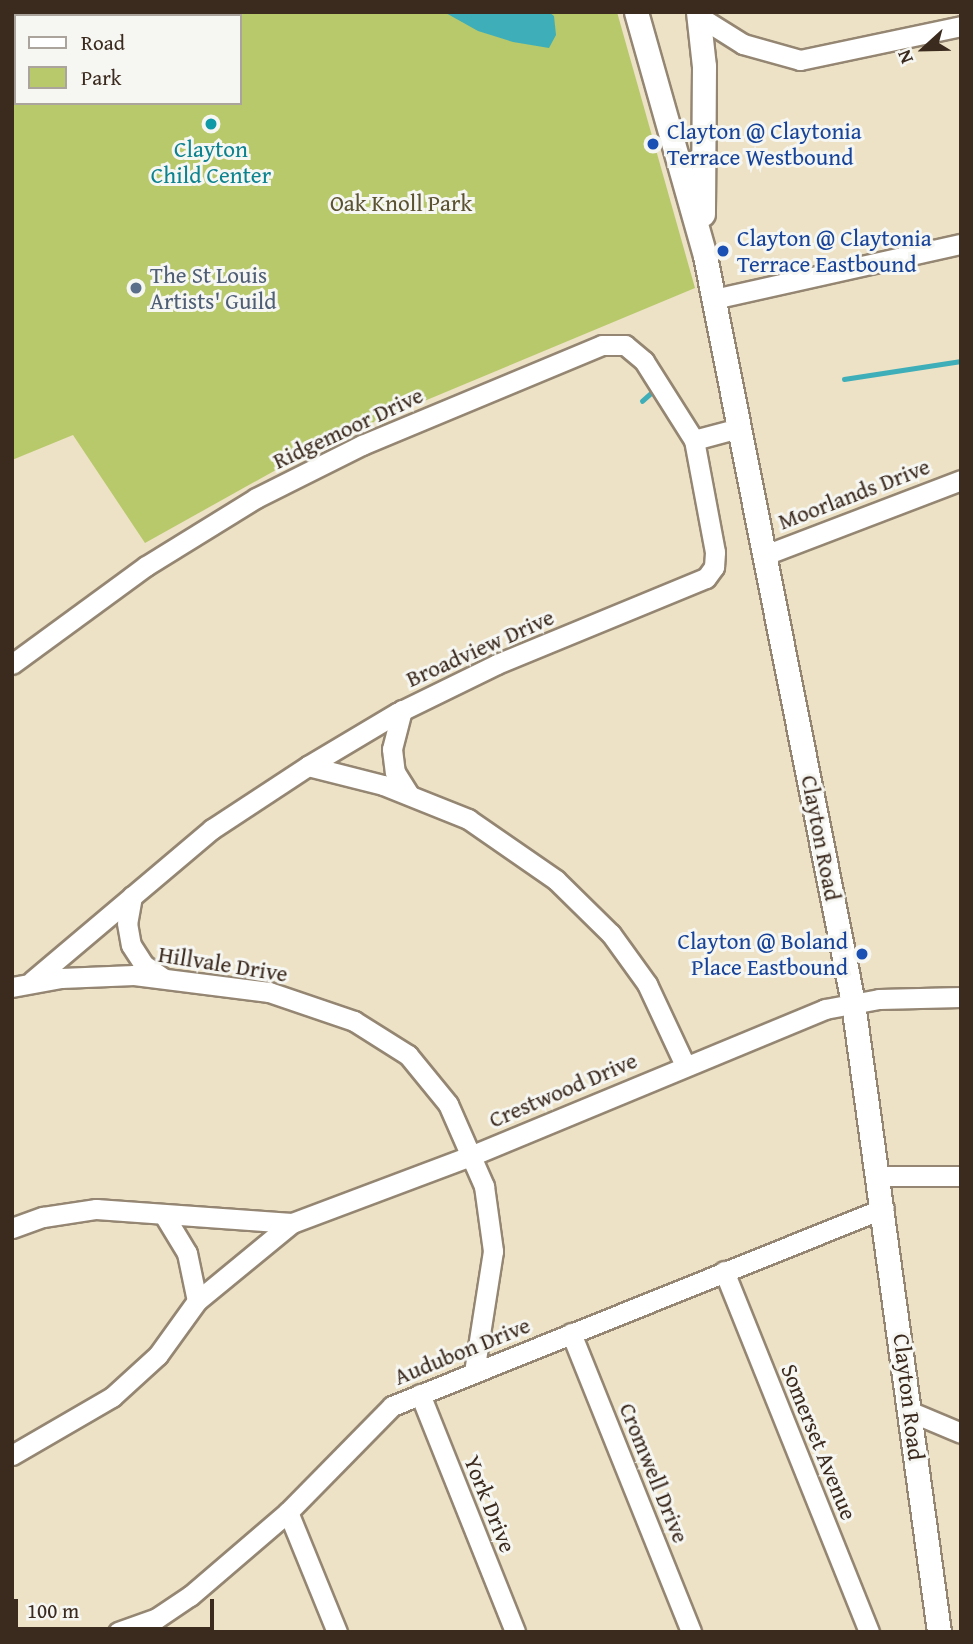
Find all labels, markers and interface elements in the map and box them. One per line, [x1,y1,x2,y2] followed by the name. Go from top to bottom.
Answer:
[14,14,242,105] legend
[889,14,959,84] north arrow
[81,27,125,58] text: Road
[889,46,920,68] text: N
[81,62,122,93] text: Park
[203,116,219,132] marker: Clayton Child Center
[667,117,862,171] place label: Clayton @ Claytonia Terrace Westbound
[151,135,271,189] place label: Clayton Child Center
[645,136,661,152] marker: Clayton @ Claytonia Terrace Westbound
[330,189,472,217] park label: Oak Knoll Park
[737,224,932,278] place label: Clayton @ Claytonia Terrace Eastbound
[715,243,731,259] marker: Clayton @ Claytonia Terrace Eastbound
[150,261,277,315] place label: The St Louis Artists' Guild
[128,280,144,296] marker: The St Louis Artists' Guild
[268,381,428,475] street label: Ridgemoor Drive
[774,452,934,536] street label: Moorlands Drive
[402,603,558,693] street label: Broadview Drive
[795,773,847,903] street label: Clayton Road
[677,927,848,981] place label: Clayton @ Boland Place Eastbound
[156,940,290,988] street label: Hillvale Drive
[854,946,870,962] marker: Clayton @ Boland Place Eastbound
[485,1046,641,1134] street label: Crestwood Drive
[390,1311,534,1391] street label: Audubon Drive
[888,1332,930,1462] street label: Clayton Road
[775,1360,863,1524] street label: Somerset Avenue
[613,1399,695,1547] street label: Cromwell Drive
[458,1452,522,1556] street label: York Drive
[18,1584,217,1628] scale bar
[27,1595,79,1626] text: 100 m

